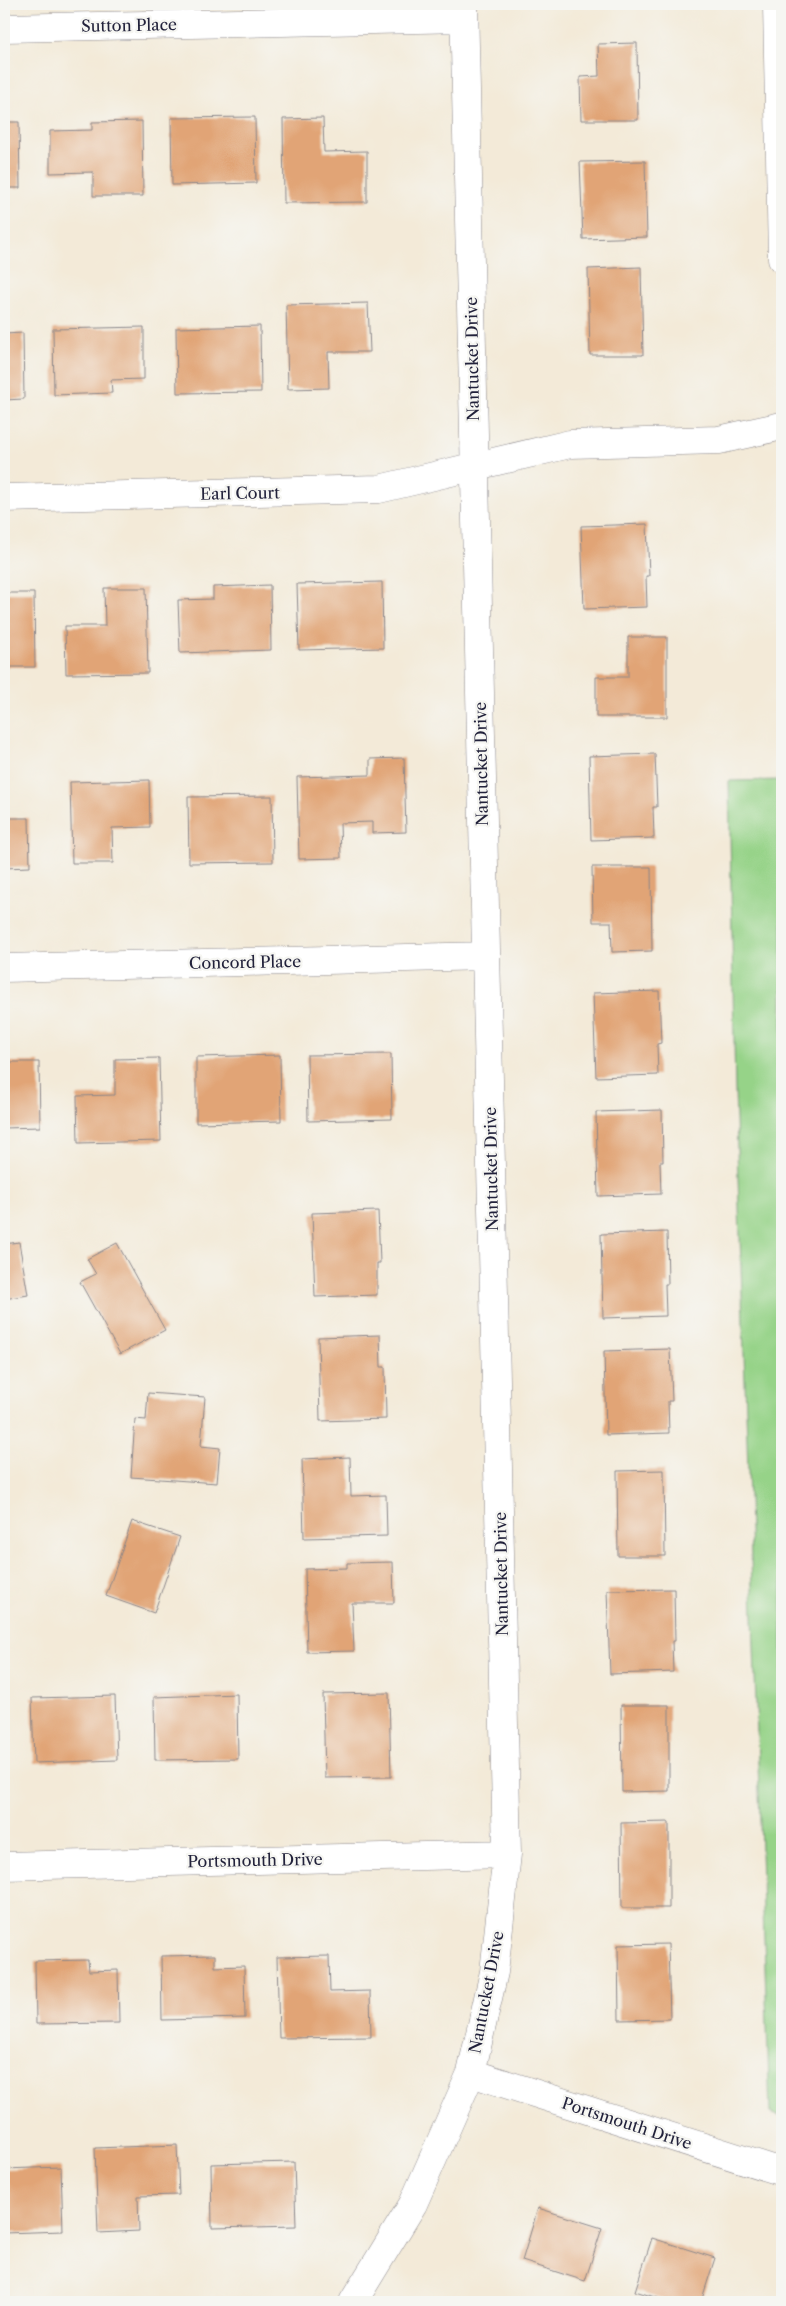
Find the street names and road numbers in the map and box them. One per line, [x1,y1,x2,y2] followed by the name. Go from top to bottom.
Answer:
[81,14,177,36] street label: Sutton Place
[461,297,483,421] street label: Nantucket Drive
[200,482,280,504] street label: Earl Court
[470,702,492,826] street label: Nantucket Drive
[189,951,301,973] street label: Concord Place
[480,1107,502,1231] street label: Nantucket Drive
[490,1512,512,1636] street label: Nantucket Drive
[187,1849,323,1871] street label: Portsmouth Drive
[464,1929,508,2055] street label: Nantucket Drive
[560,2093,695,2153] street label: Portsmouth Drive

